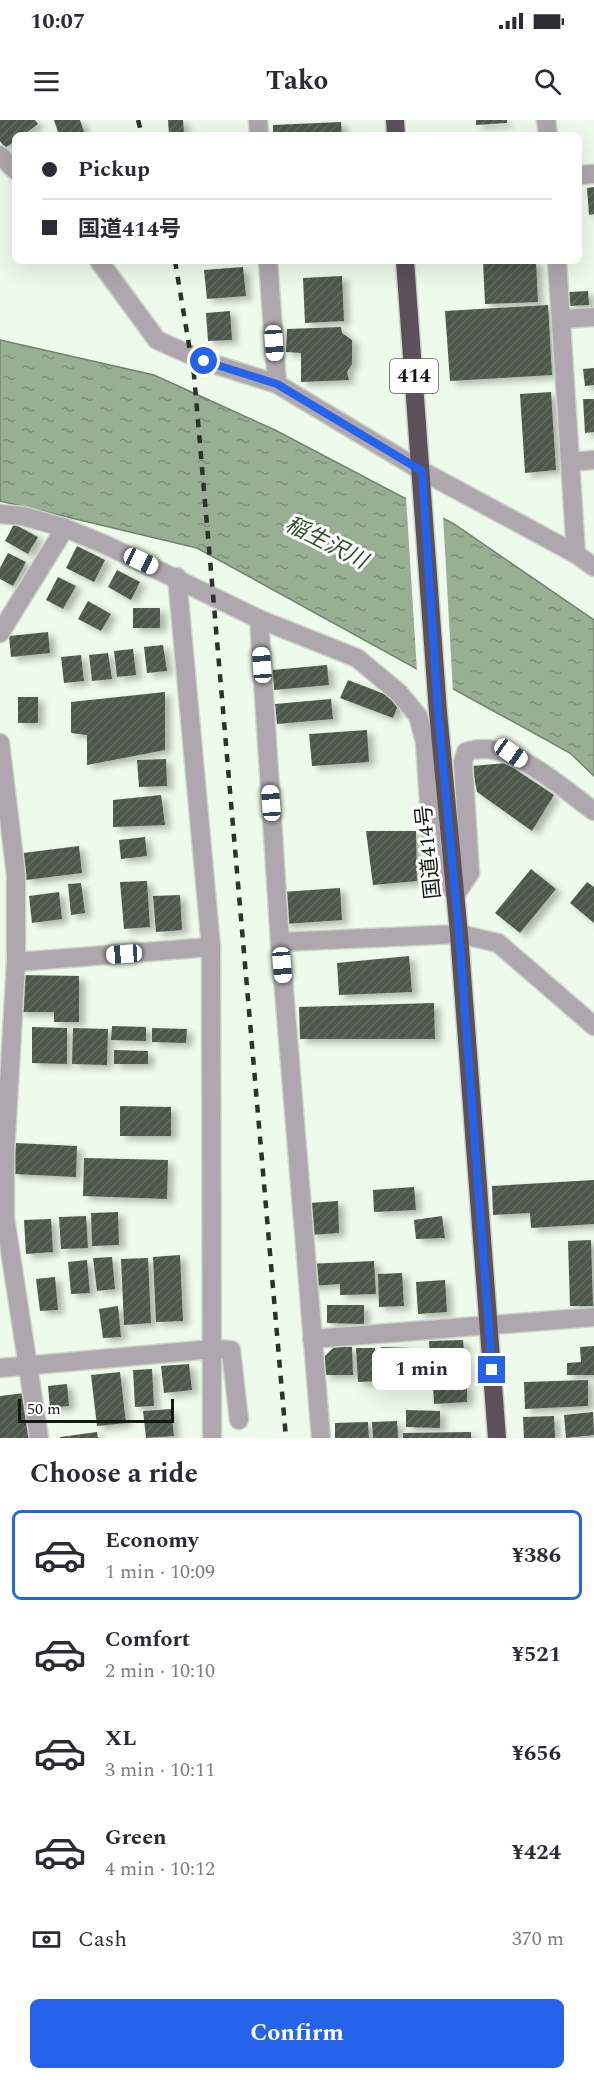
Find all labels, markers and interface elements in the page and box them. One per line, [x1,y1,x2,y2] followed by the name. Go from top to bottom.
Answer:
[30,5,85,38] text: 10:07
[266,60,328,102] text: Tako
[30,65,63,98] icon: menu
[531,65,564,98] icon: search
[78,153,150,186] text: Pickup
[78,213,181,246] text: 国道414号
[264,324,284,362] car
[190,347,217,374] route start
[390,359,438,393] road number: 414
[279,508,374,579] water label: 稲生沢川
[121,545,161,577] car
[252,646,272,684] car
[491,735,531,771] car
[261,784,281,822] car
[408,803,450,901] street label: 国道414号
[105,944,143,964] car
[271,946,293,984] car
[372,1349,471,1391] callout: 1 min
[395,1354,448,1384] text: 1 min
[478,1356,505,1383] route end
[18,1396,174,1424] scale bar
[27,1397,61,1421] text: 50 m
[30,1453,198,1495] text: Choose a ride
[105,1524,198,1557] text: Economy
[33,1528,87,1582] icon: car
[512,1539,561,1572] text: ¥386
[105,1557,215,1587] text: 1 min · 10:09
[105,1623,190,1656] text: Comfort
[33,1627,87,1681] icon: car
[512,1638,561,1671] text: ¥521
[105,1656,215,1686] text: 2 min · 10:10
[105,1722,136,1755] text: XL
[33,1726,87,1780] icon: car
[512,1737,561,1770] text: ¥656
[105,1755,215,1785] text: 3 min · 10:11
[105,1821,167,1854] text: Green
[33,1825,87,1879] icon: car
[512,1836,561,1869] text: ¥424
[105,1854,215,1884] text: 4 min · 10:12
[30,1923,63,1956] icon: cash
[78,1923,127,1956] text: Cash
[512,1924,564,1954] text: 370 m
[30,1999,564,2068] button: Confirm

